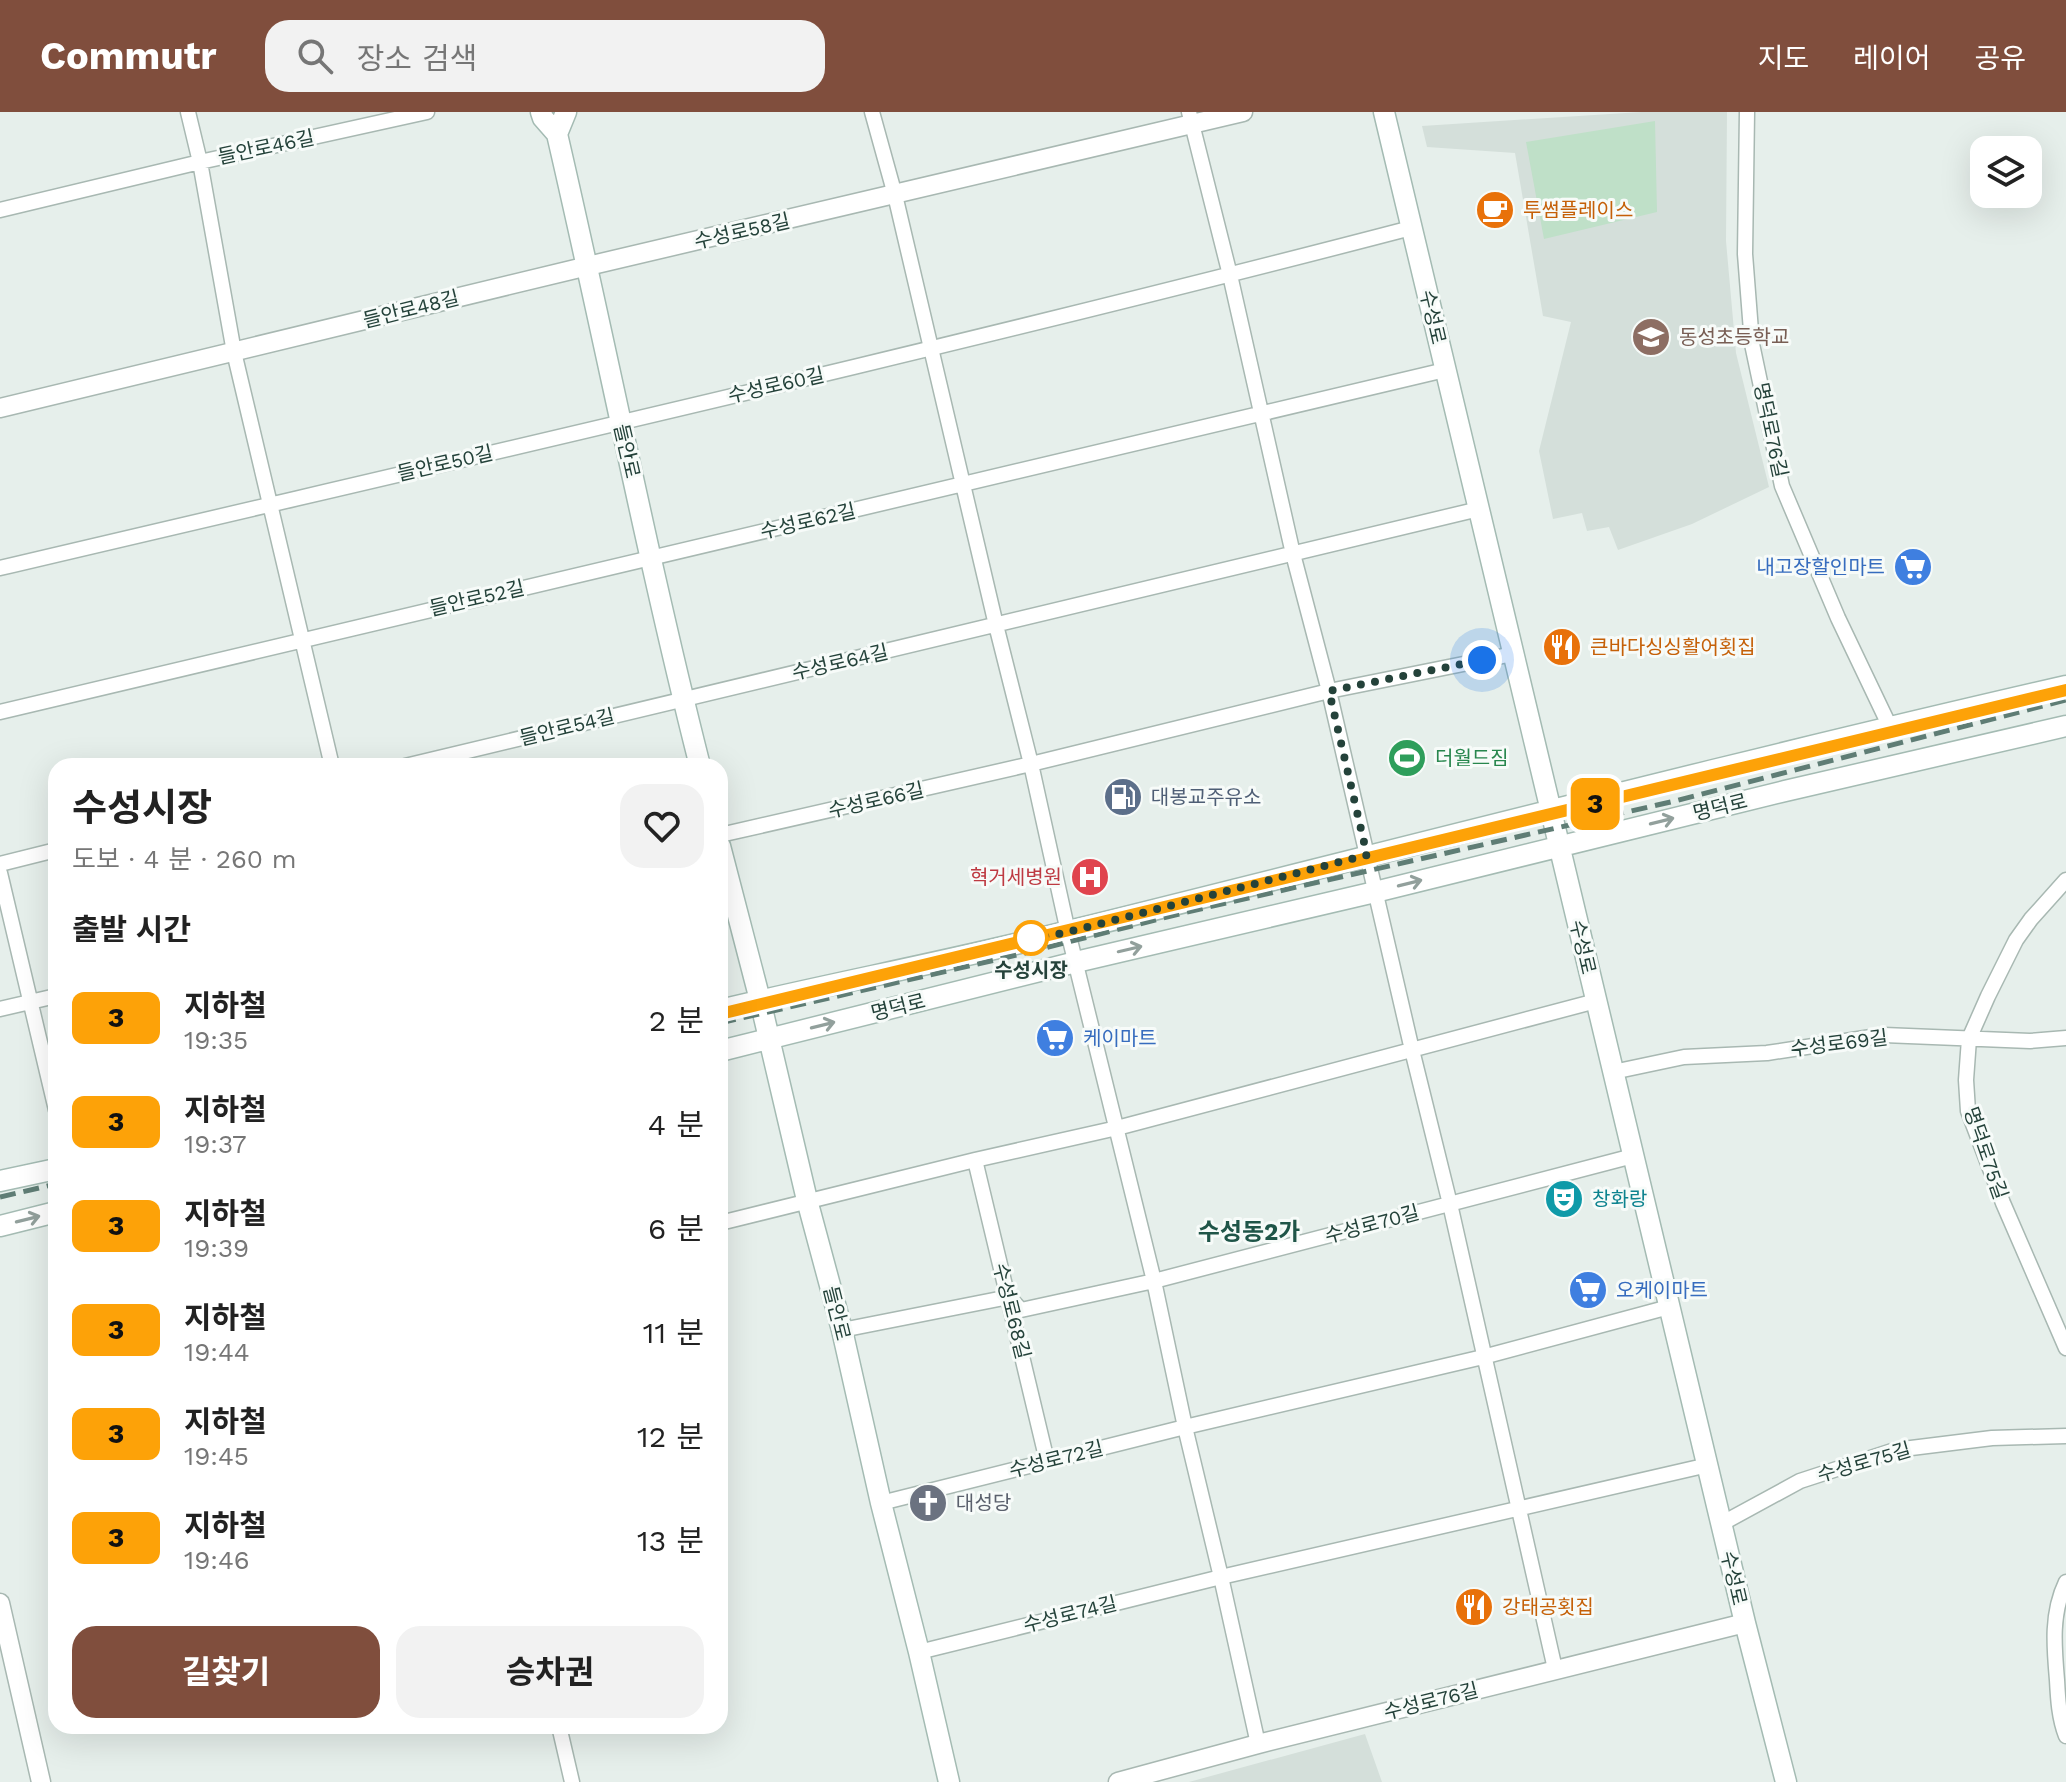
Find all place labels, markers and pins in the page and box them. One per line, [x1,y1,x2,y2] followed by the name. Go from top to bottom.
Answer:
[1474,189,1516,231] cafe icon: 투썸플레이스
[1523,198,1633,222] place label: 투썸플레이스
[1630,316,1672,358] school or university icon: 동성초등학교
[1679,325,1789,349] place label: 동성초등학교
[1892,546,1934,588] supermarket icon: 내고장할인마트
[1756,555,1885,579] place label: 내고장할인마트
[1541,626,1583,668] restaurant icon: 큰바다싱싱활어횟집
[1590,635,1756,659] place label: 큰바다싱싱활어횟집
[1386,737,1428,779] sports icon: 더월드짐
[1435,746,1509,770] place label: 더월드짐
[1102,776,1144,818] fuel station icon: 대봉교주유소
[1151,785,1261,809] place label: 대봉교주유소
[1069,856,1111,898] hospital icon: 혁거세병원
[970,865,1062,889] place label: 혁거세병원
[1014,921,1048,955] marker: 수성시장
[994,958,1068,982] place label: 수성시장
[1034,1017,1076,1059] supermarket icon: 케이마트
[1083,1026,1157,1050] place label: 케이마트
[1543,1178,1585,1220] theatre icon: 창화랑
[1592,1187,1647,1211] place label: 창화랑
[1567,1269,1609,1311] supermarket icon: 오케이마트
[1616,1278,1708,1302] place label: 오케이마트
[907,1482,949,1524] church icon: 대성당
[956,1491,1011,1515] place label: 대성당
[1453,1586,1495,1628] restaurant icon: 강태공횟집
[1502,1595,1594,1619] place label: 강태공횟집

